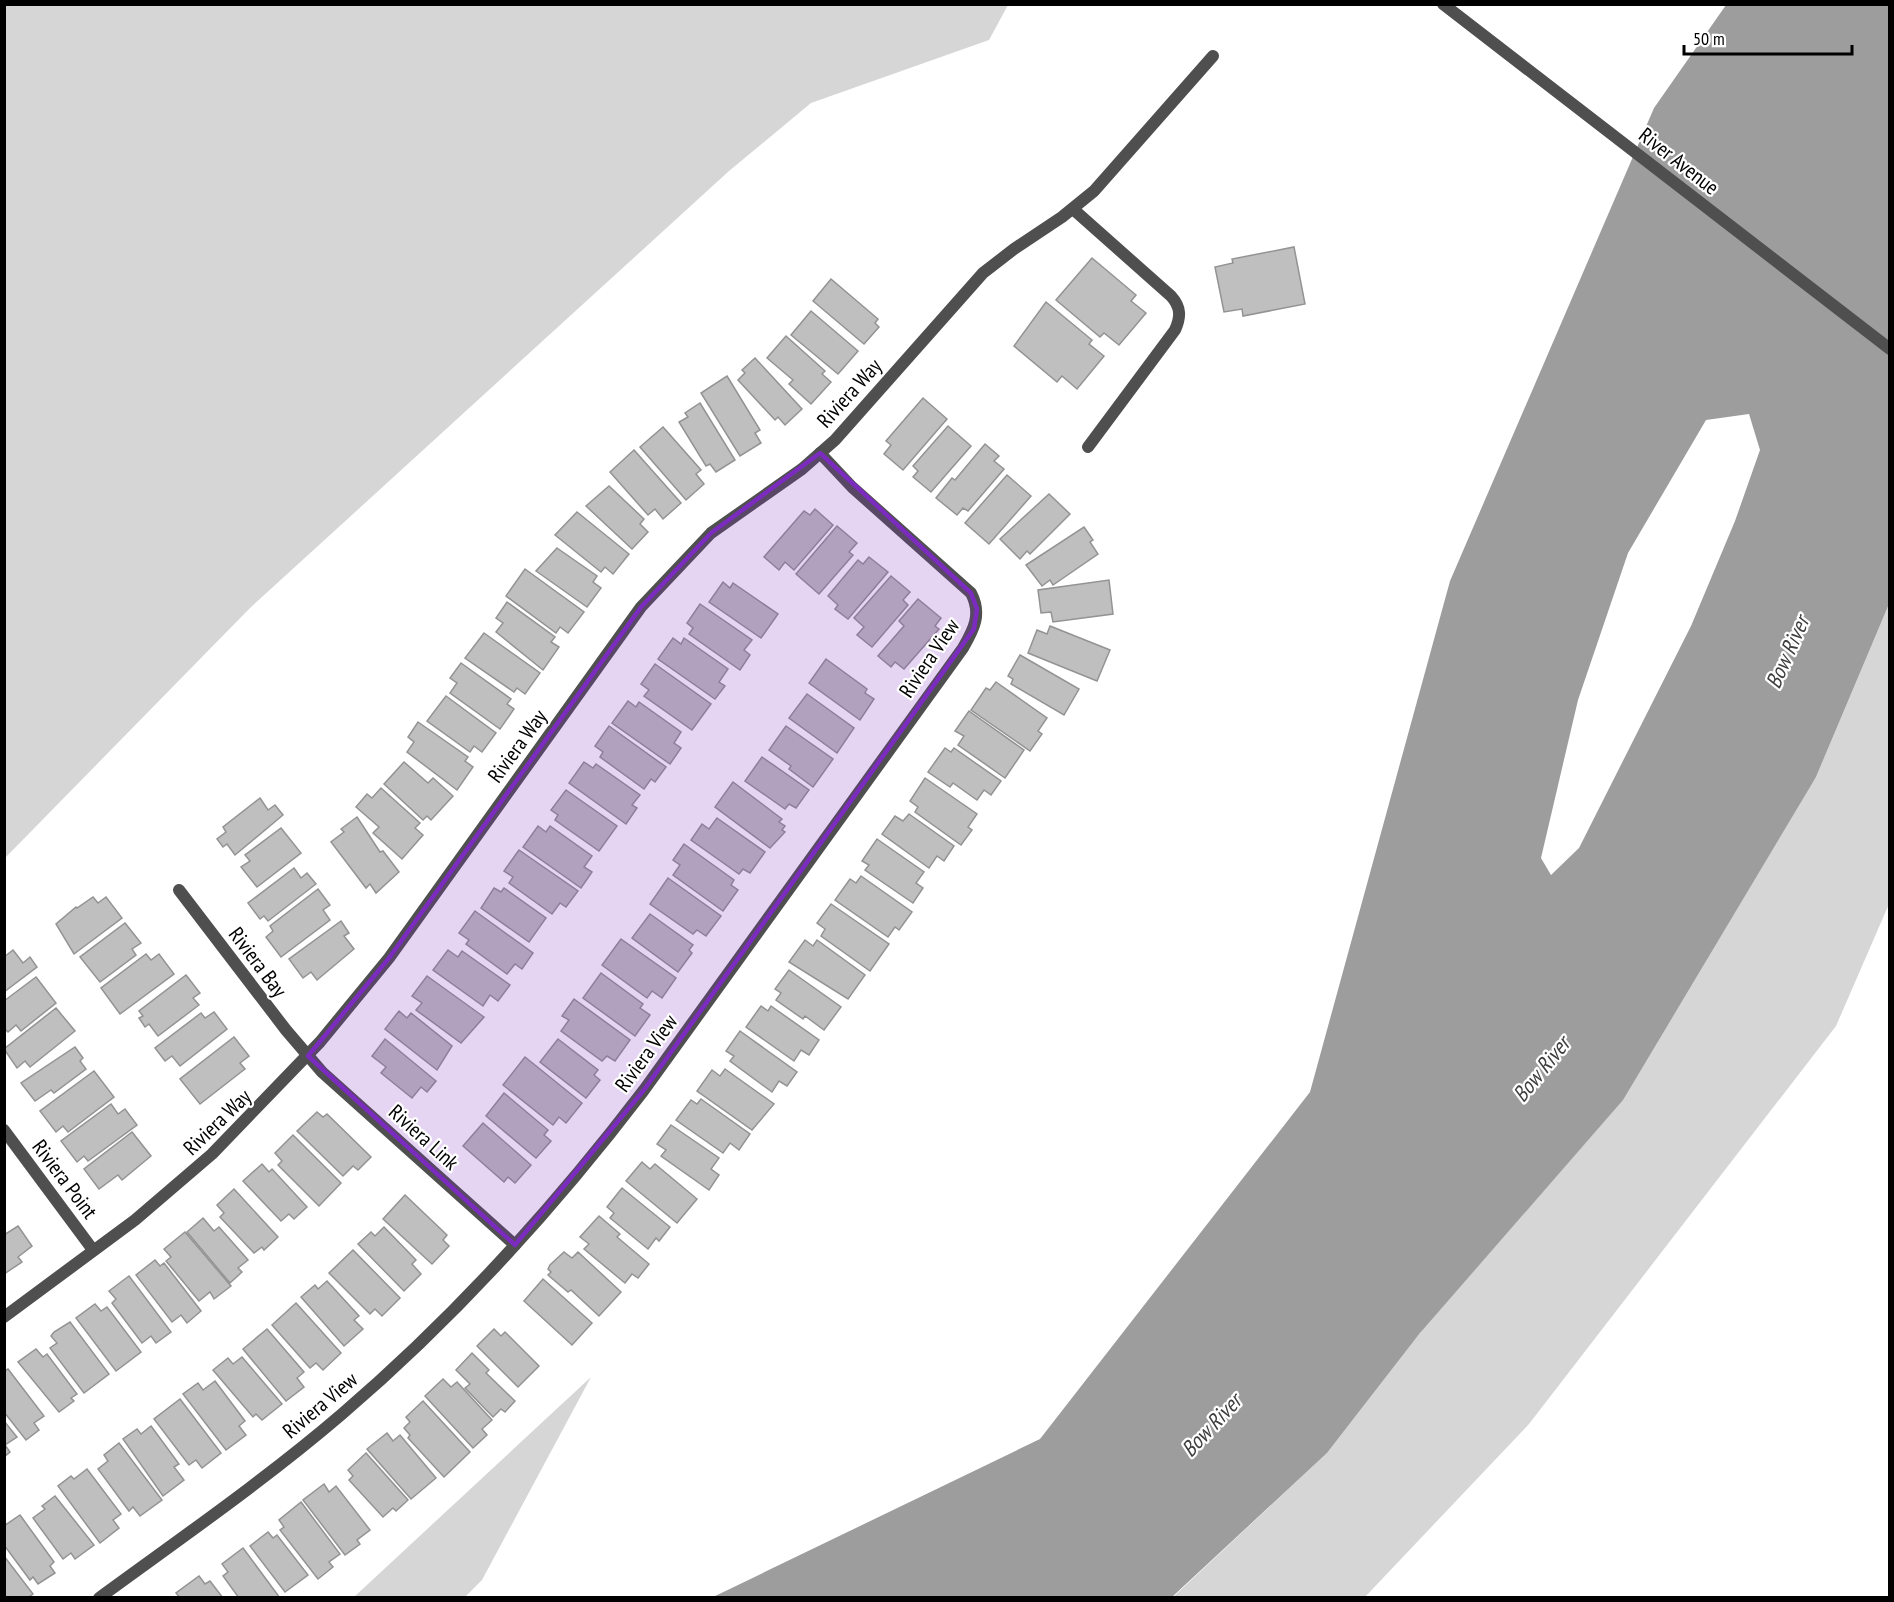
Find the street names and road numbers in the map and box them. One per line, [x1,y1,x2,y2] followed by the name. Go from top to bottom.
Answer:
[1634,121,1724,201] street label: River Avenue
[811,353,887,433] street label: Riviera Way
[893,613,965,703] street label: Riviera View
[481,704,553,788] street label: Riviera Way
[223,922,293,1002] street label: Riviera Bay
[609,1008,684,1097] street label: Riviera View
[177,1083,257,1161] street label: Riviera Way
[383,1098,465,1176] street label: Riviera Link
[27,1134,104,1224] street label: Riviera Point
[277,1366,363,1444] street label: Riviera View

